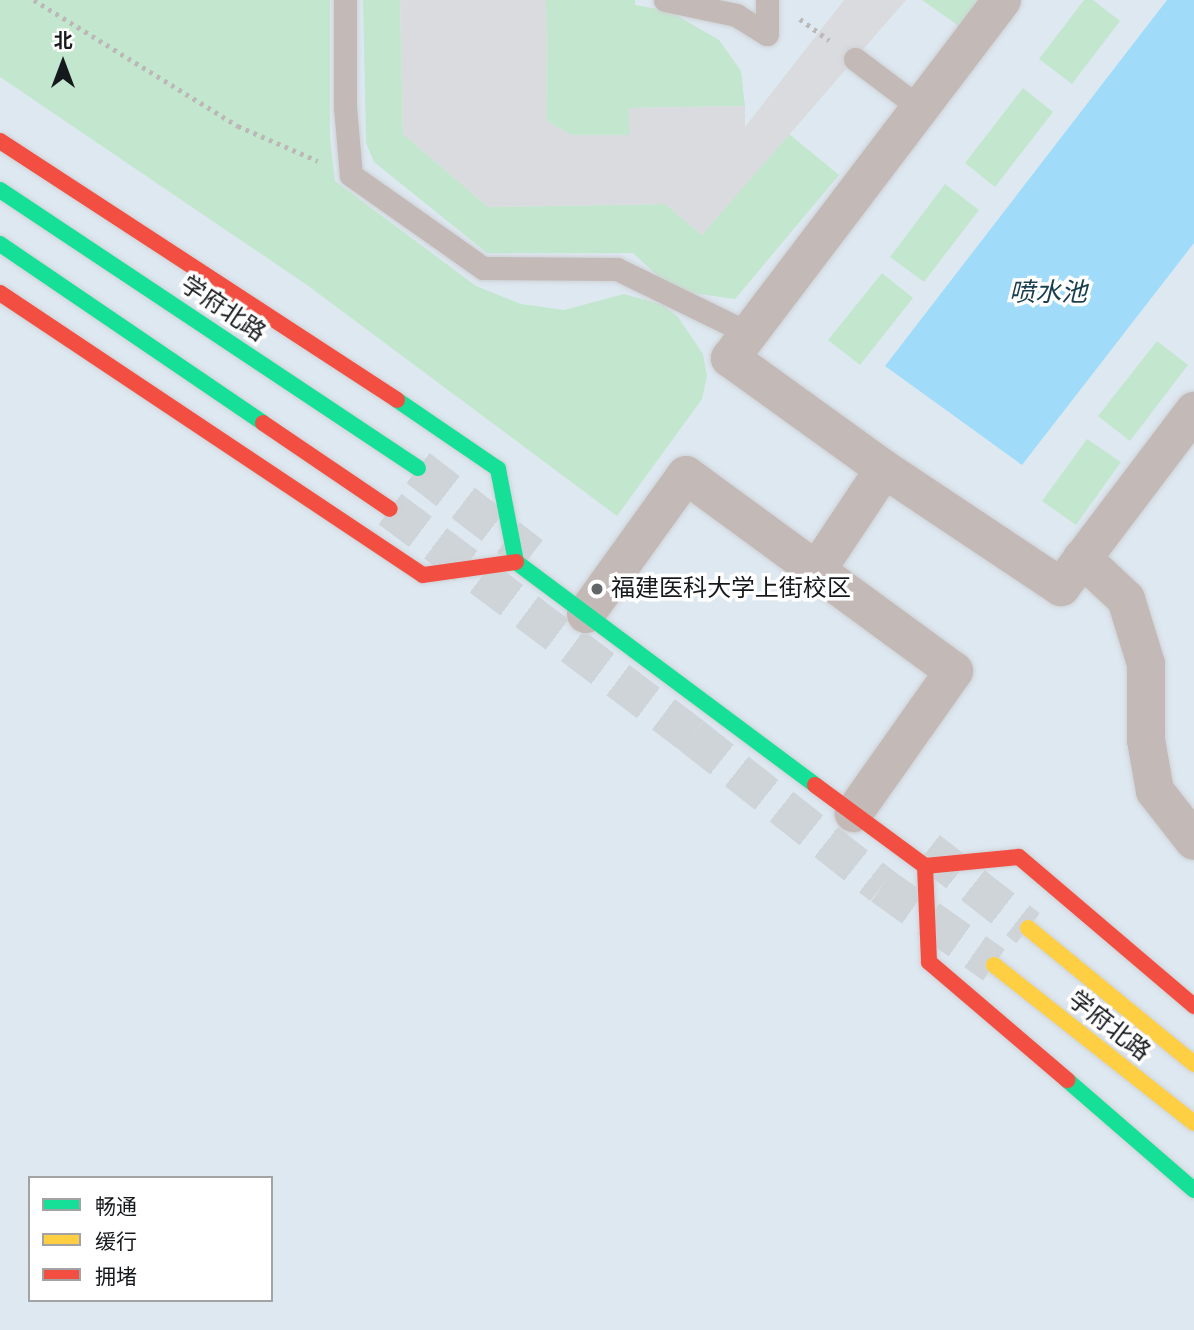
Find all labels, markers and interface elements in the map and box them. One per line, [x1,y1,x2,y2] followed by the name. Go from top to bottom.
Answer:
[28,28,98,98] north arrow
[53,30,73,53] text: 北
[175,270,271,348] street label: 学府北路
[1009,278,1087,310] water label: 喷水池
[611,575,851,603] place label: 福建医科大学上街校区
[589,581,605,597] marker: 福建医科大学上街校区
[1062,985,1156,1067] street label: 学府北路
[28,1176,273,1302] legend
[95,1195,137,1220] text: 畅通
[95,1230,137,1255] text: 缓行
[95,1265,137,1290] text: 拥堵

